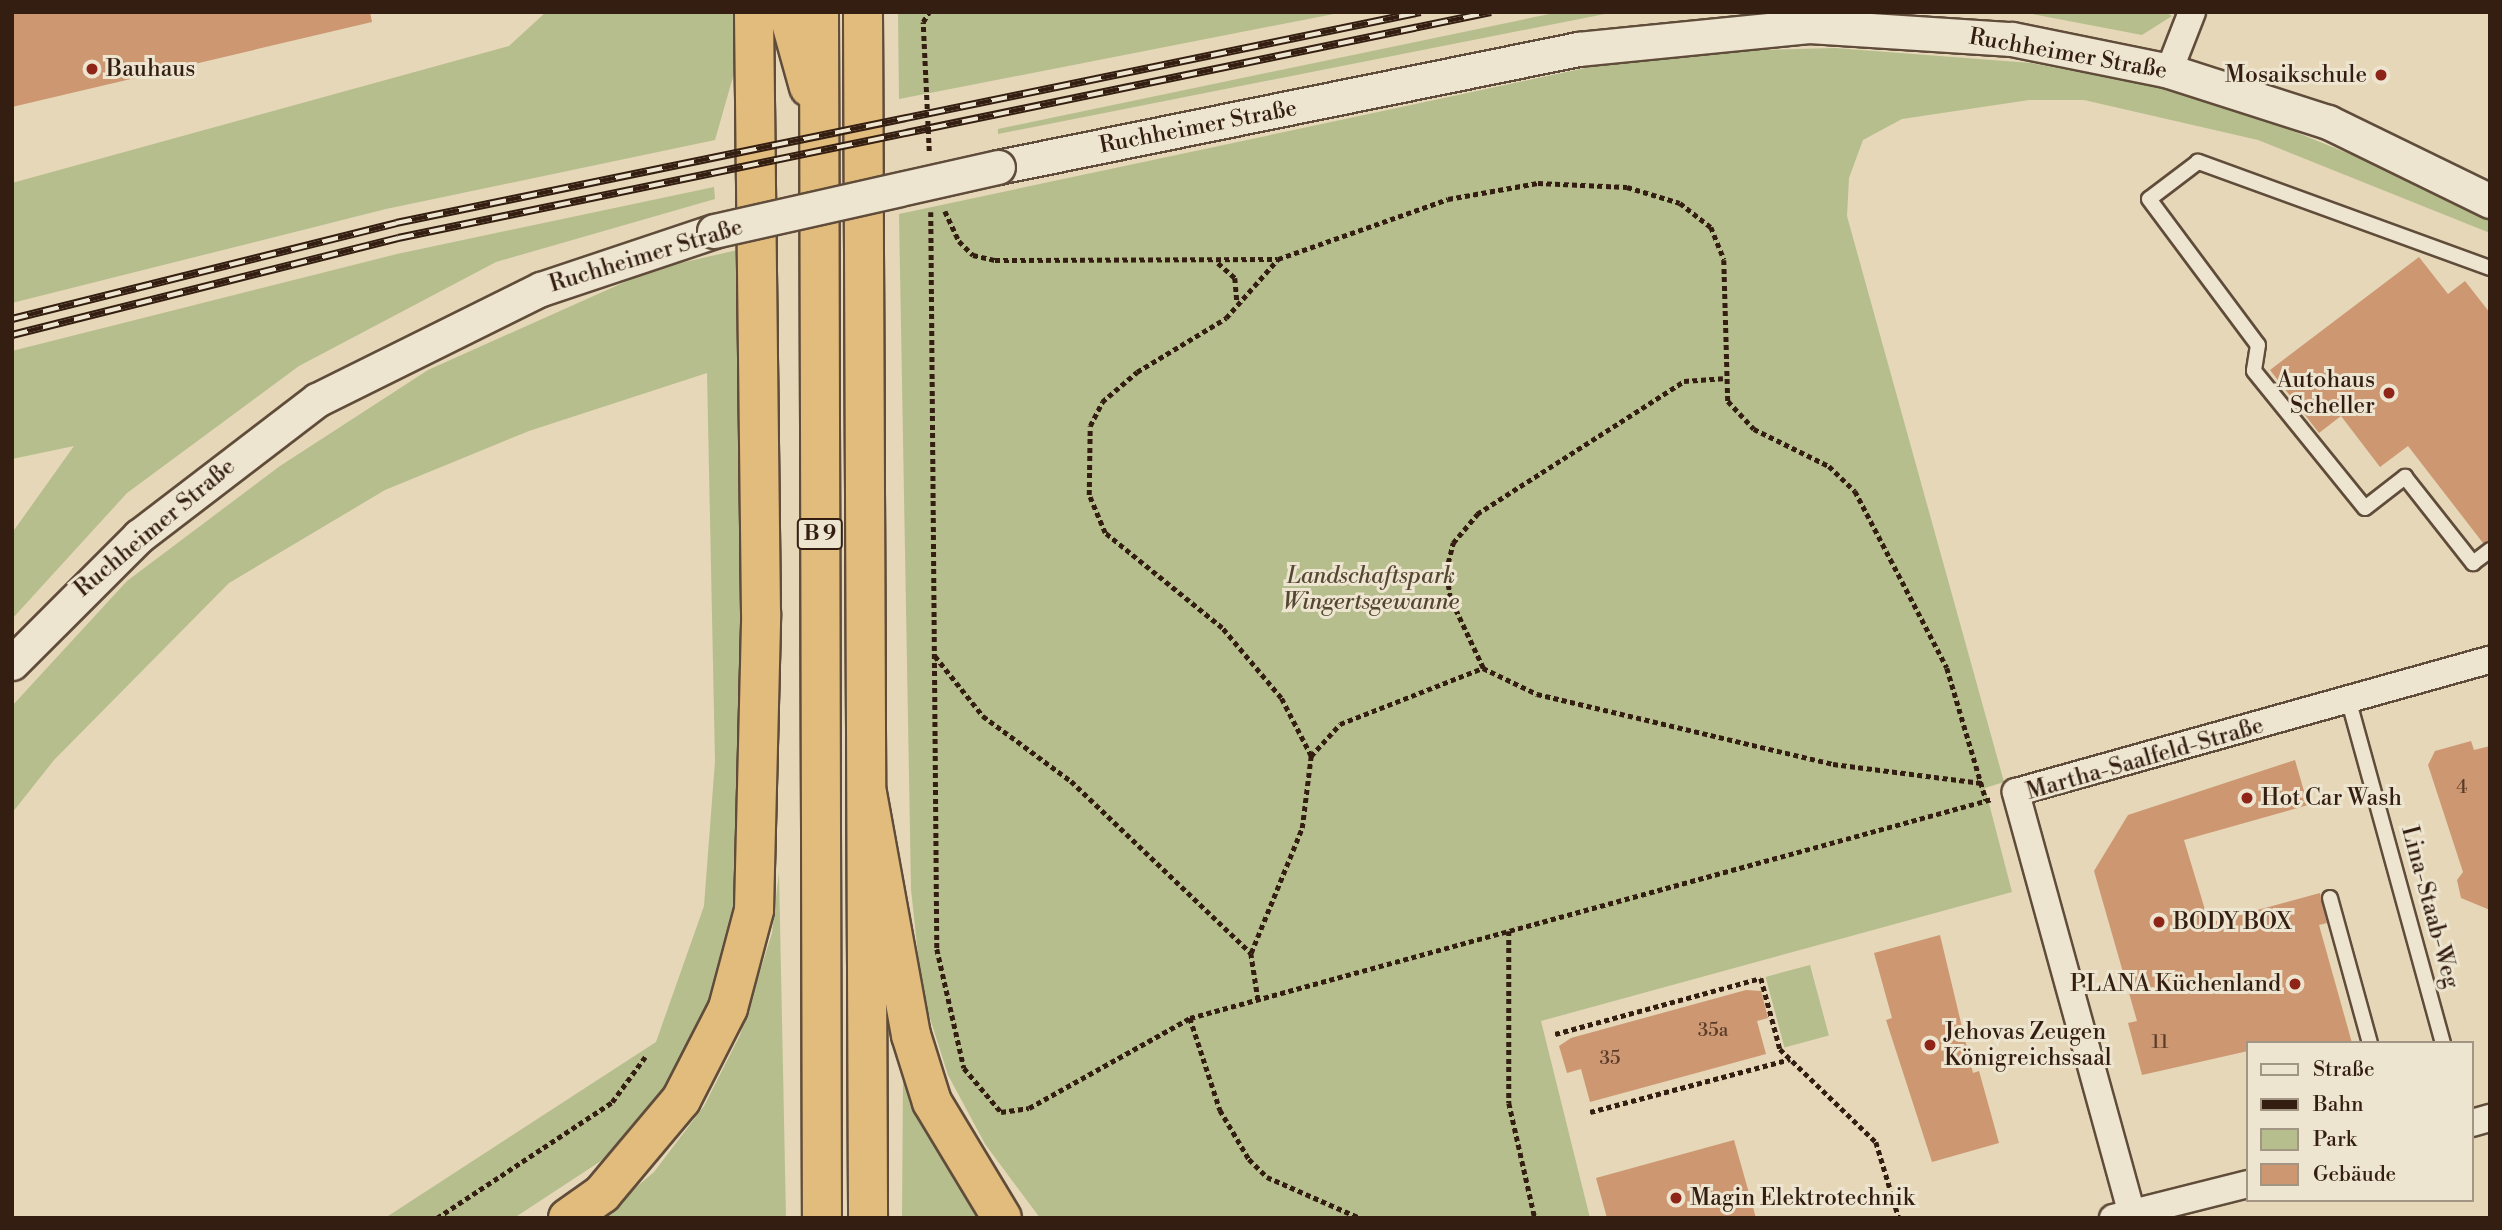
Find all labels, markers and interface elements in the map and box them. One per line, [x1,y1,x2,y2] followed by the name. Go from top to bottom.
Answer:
[1967,23,2169,85] street label: Ruchheimer Straße
[106,55,195,83] place label: Bauhaus
[84,61,100,77] marker: Bauhaus
[2225,61,2367,89] place label: Mosaikschule
[2373,67,2389,83] marker: Mosaikschule
[1097,94,1299,160] street label: Ruchheimer Straße
[546,213,746,299] street label: Ruchheimer Straße
[2277,366,2375,420] place label: Autohaus Scheller
[2381,385,2397,401] marker: Autohaus Scheller
[69,453,241,603] street label: Ruchheimer Straße
[796,516,844,552] road number: B 9
[1283,562,1459,616] park label: Landschaftspark Wingertsgewanne
[2023,712,2267,806] street label: Martha-Saalfeld-Straße
[2456,777,2468,799] house number: 4
[2261,784,2402,812] place label: Hot Car Wash
[2239,790,2255,806] marker: Hot Car Wash
[2395,823,2465,991] street label: Lina-Staab-Weg
[2173,908,2291,936] place label: BODY BOX
[2151,914,2167,930] marker: BODY BOX
[2070,970,2281,998] place label: PLANA Küchenland
[2287,976,2303,992] marker: PLANA Küchenland
[1944,1018,2112,1072] place label: Jehovas Zeugen Königreichssaal
[1698,1020,1728,1042] house number: 35a
[2152,1032,2168,1054] house number: 11
[1922,1037,1938,1053] marker: Jehovas Zeugen Königreichssaal
[2246,1041,2474,1202] legend
[1600,1048,1620,1070] house number: 35
[2313,1057,2375,1083] text: Straße
[2313,1092,2363,1118] text: Bahn
[2313,1127,2357,1153] text: Park
[2313,1162,2396,1188] text: Gebäude
[1690,1184,1915,1212] place label: Magin Elektrotechnik
[1668,1190,1684,1206] marker: Magin Elektrotechnik

